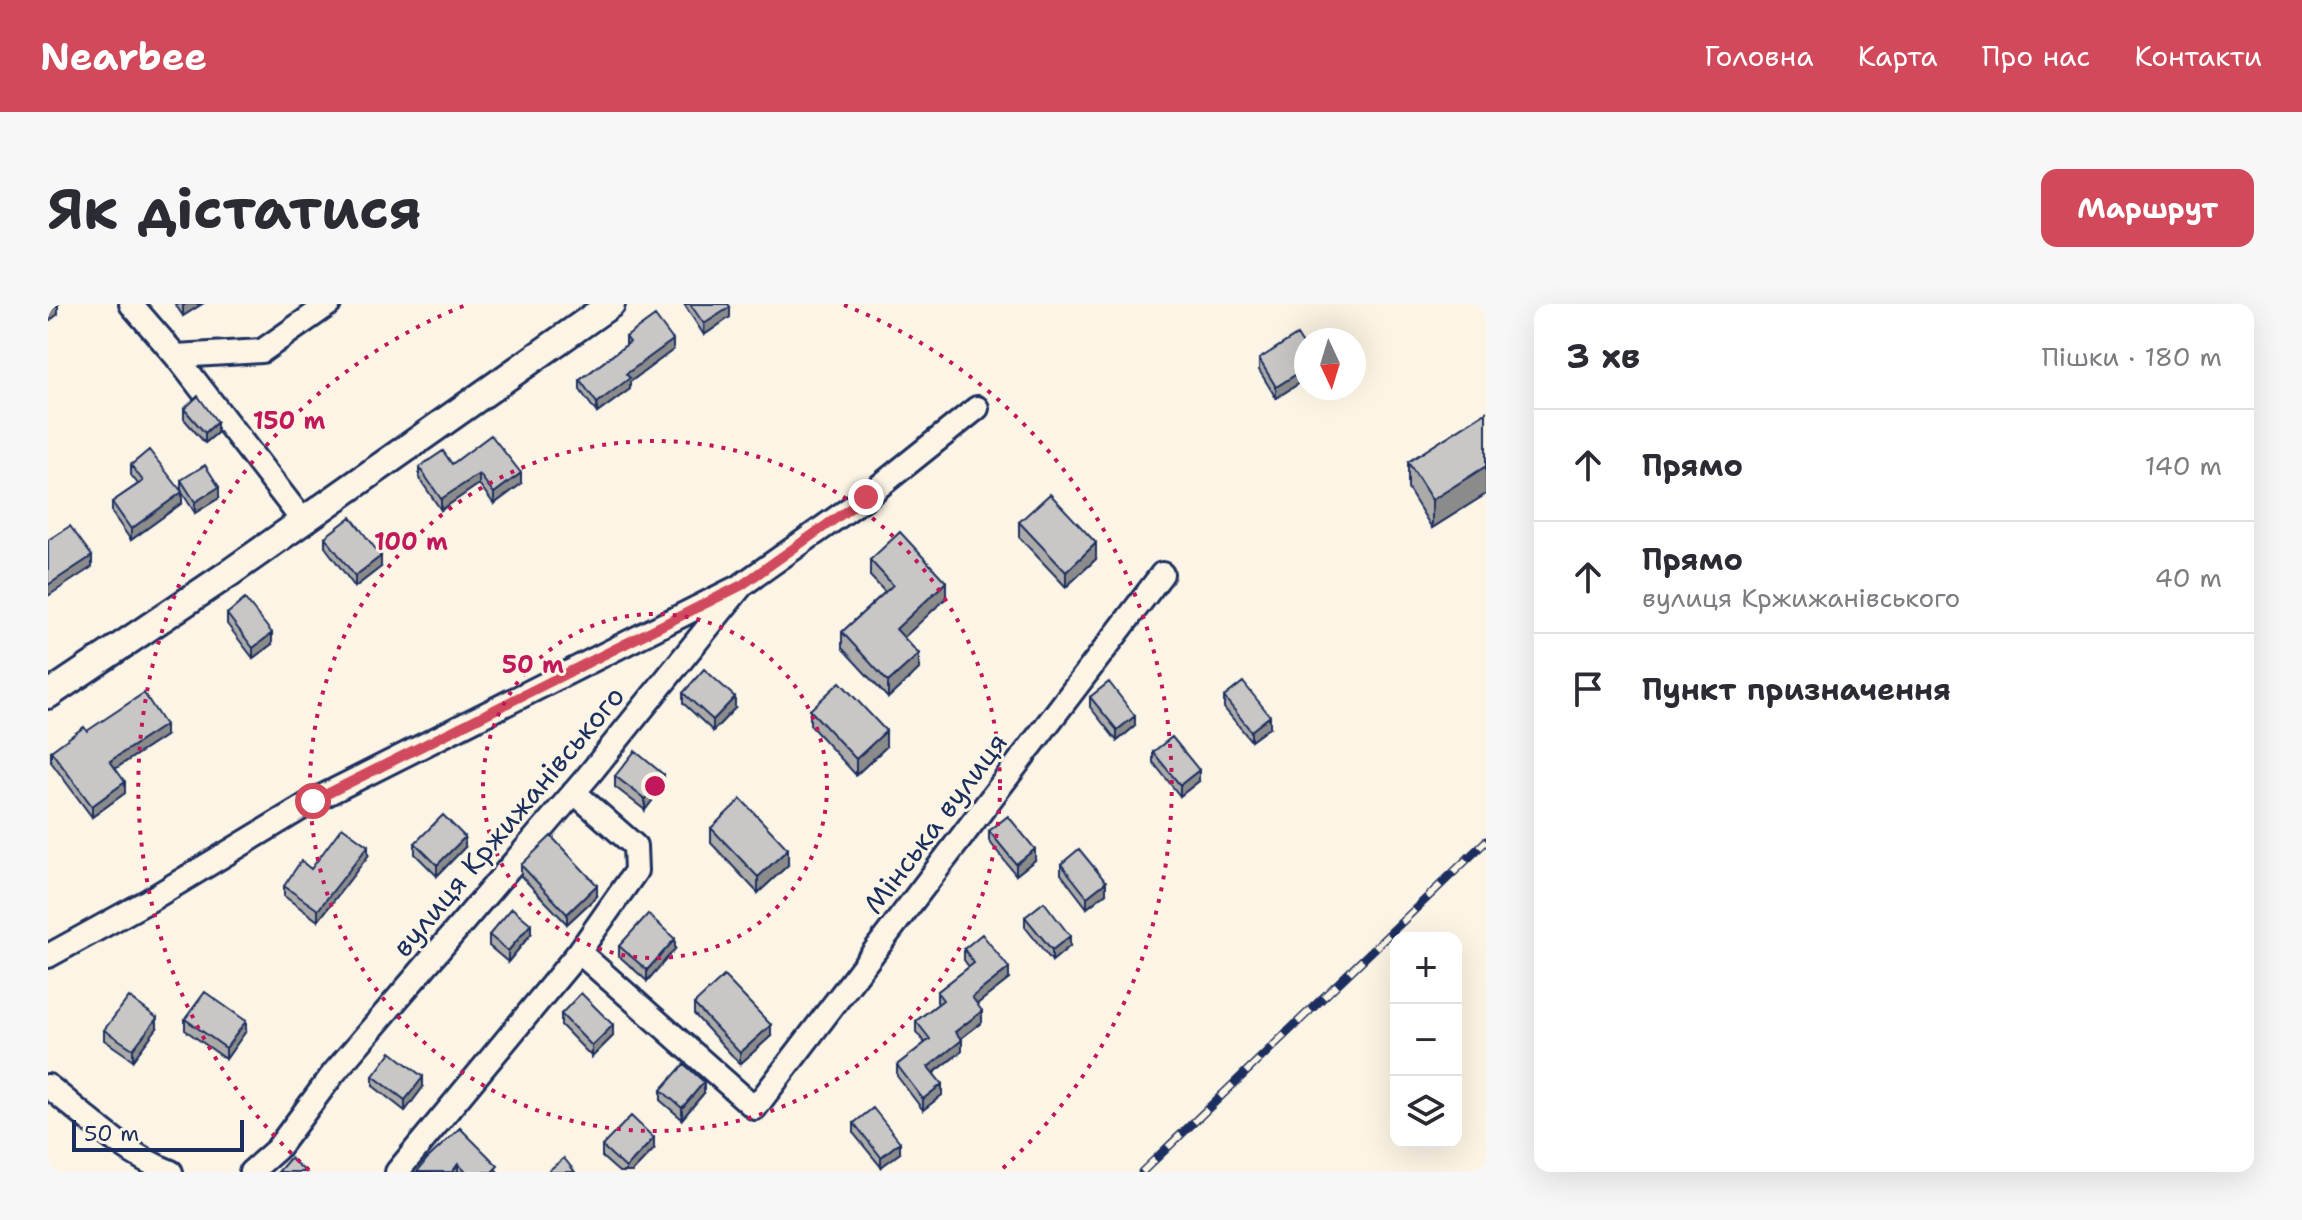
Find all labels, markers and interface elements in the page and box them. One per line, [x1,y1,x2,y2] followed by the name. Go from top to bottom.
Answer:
[40,31,207,82] text: Nearbee
[1704,37,1814,75] text: Головна
[1858,37,1938,75] text: Карта
[1982,37,2090,75] text: Про нас
[2134,37,2262,75] text: Контакти
[2041,169,2254,247] button: Маршрут
[48,171,422,246] text: Як дістатися
[1294,328,1366,400] north arrow
[1566,333,1640,379] text: 3 хв
[2042,339,2222,374] text: Пішки · 180 m
[253,405,325,437] text: 150 m
[1566,443,1610,487] icon: ahead
[1642,445,1743,486] text: Прямо
[2145,448,2222,483] text: 140 m
[848,479,884,515] route end
[374,526,448,558] text: 100 m
[1642,539,1743,580] text: Прямо
[1566,555,1610,599] icon: ahead
[2155,560,2222,595] text: 40 m
[1642,580,1960,615] text: вулиця Кржижанівського
[502,649,564,681] text: 50 m
[1566,667,1610,711] icon: arrive
[1642,669,1951,710] text: Пункт призначення
[383,678,633,964] street label: вулиця Кржижанівського
[854,725,1016,921] street label: Мінська вулиця
[641,772,669,800] centre of rings
[295,783,331,819] route start
[1390,932,1462,1148] map controls
[1390,932,1462,1004] button: +
[1390,1004,1462,1076] button: −
[1390,1076,1462,1148] button: layers
[72,1116,244,1152] scale bar
[84,1119,139,1148] text: 50 m

